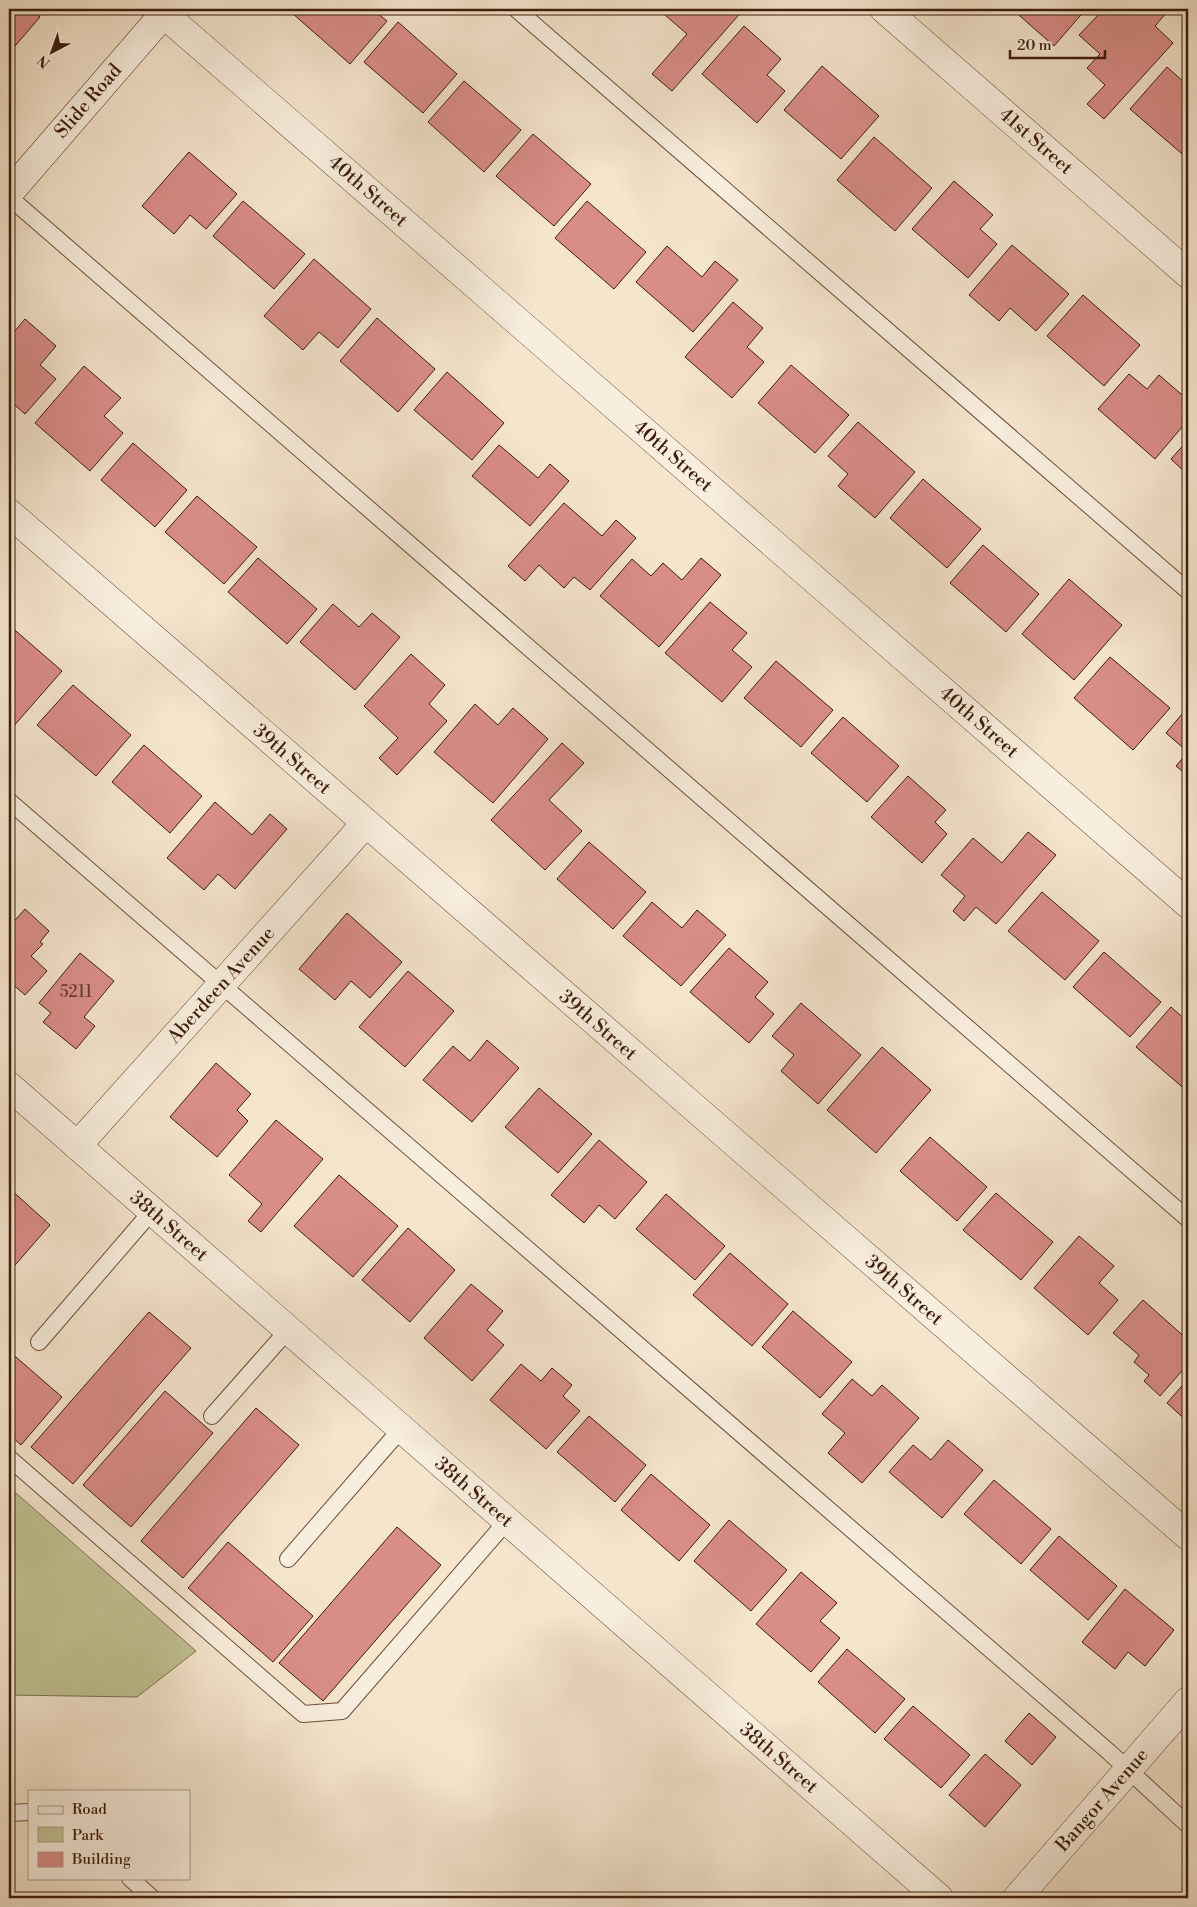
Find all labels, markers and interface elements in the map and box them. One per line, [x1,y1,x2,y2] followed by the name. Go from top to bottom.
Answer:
[28,28,78,78] north arrow
[1010,28,1104,60] scale bar
[1017,36,1052,55] text: 20 m
[34,51,54,71] text: N
[49,59,127,143] street label: Slide Road
[994,102,1078,180] street label: 41st Street
[323,150,413,232] street label: 40th Street
[628,415,718,497] street label: 40th Street
[934,681,1024,763] street label: 40th Street
[248,719,336,800] street label: 39th Street
[162,922,280,1049] street label: Aberdeen Avenue
[60,982,92,1002] house number: 5211
[554,985,642,1066] street label: 39th Street
[125,1185,213,1267] street label: 38th Street
[860,1250,948,1331] street label: 39th Street
[430,1451,518,1533] street label: 38th Street
[735,1717,823,1799] street label: 38th Street
[1050,1743,1154,1858] street label: Bangor Avenue
[28,1790,190,1880] legend
[72,1800,107,1819] text: Road
[72,1826,104,1845] text: Park
[71,1850,131,1869] text: Building

